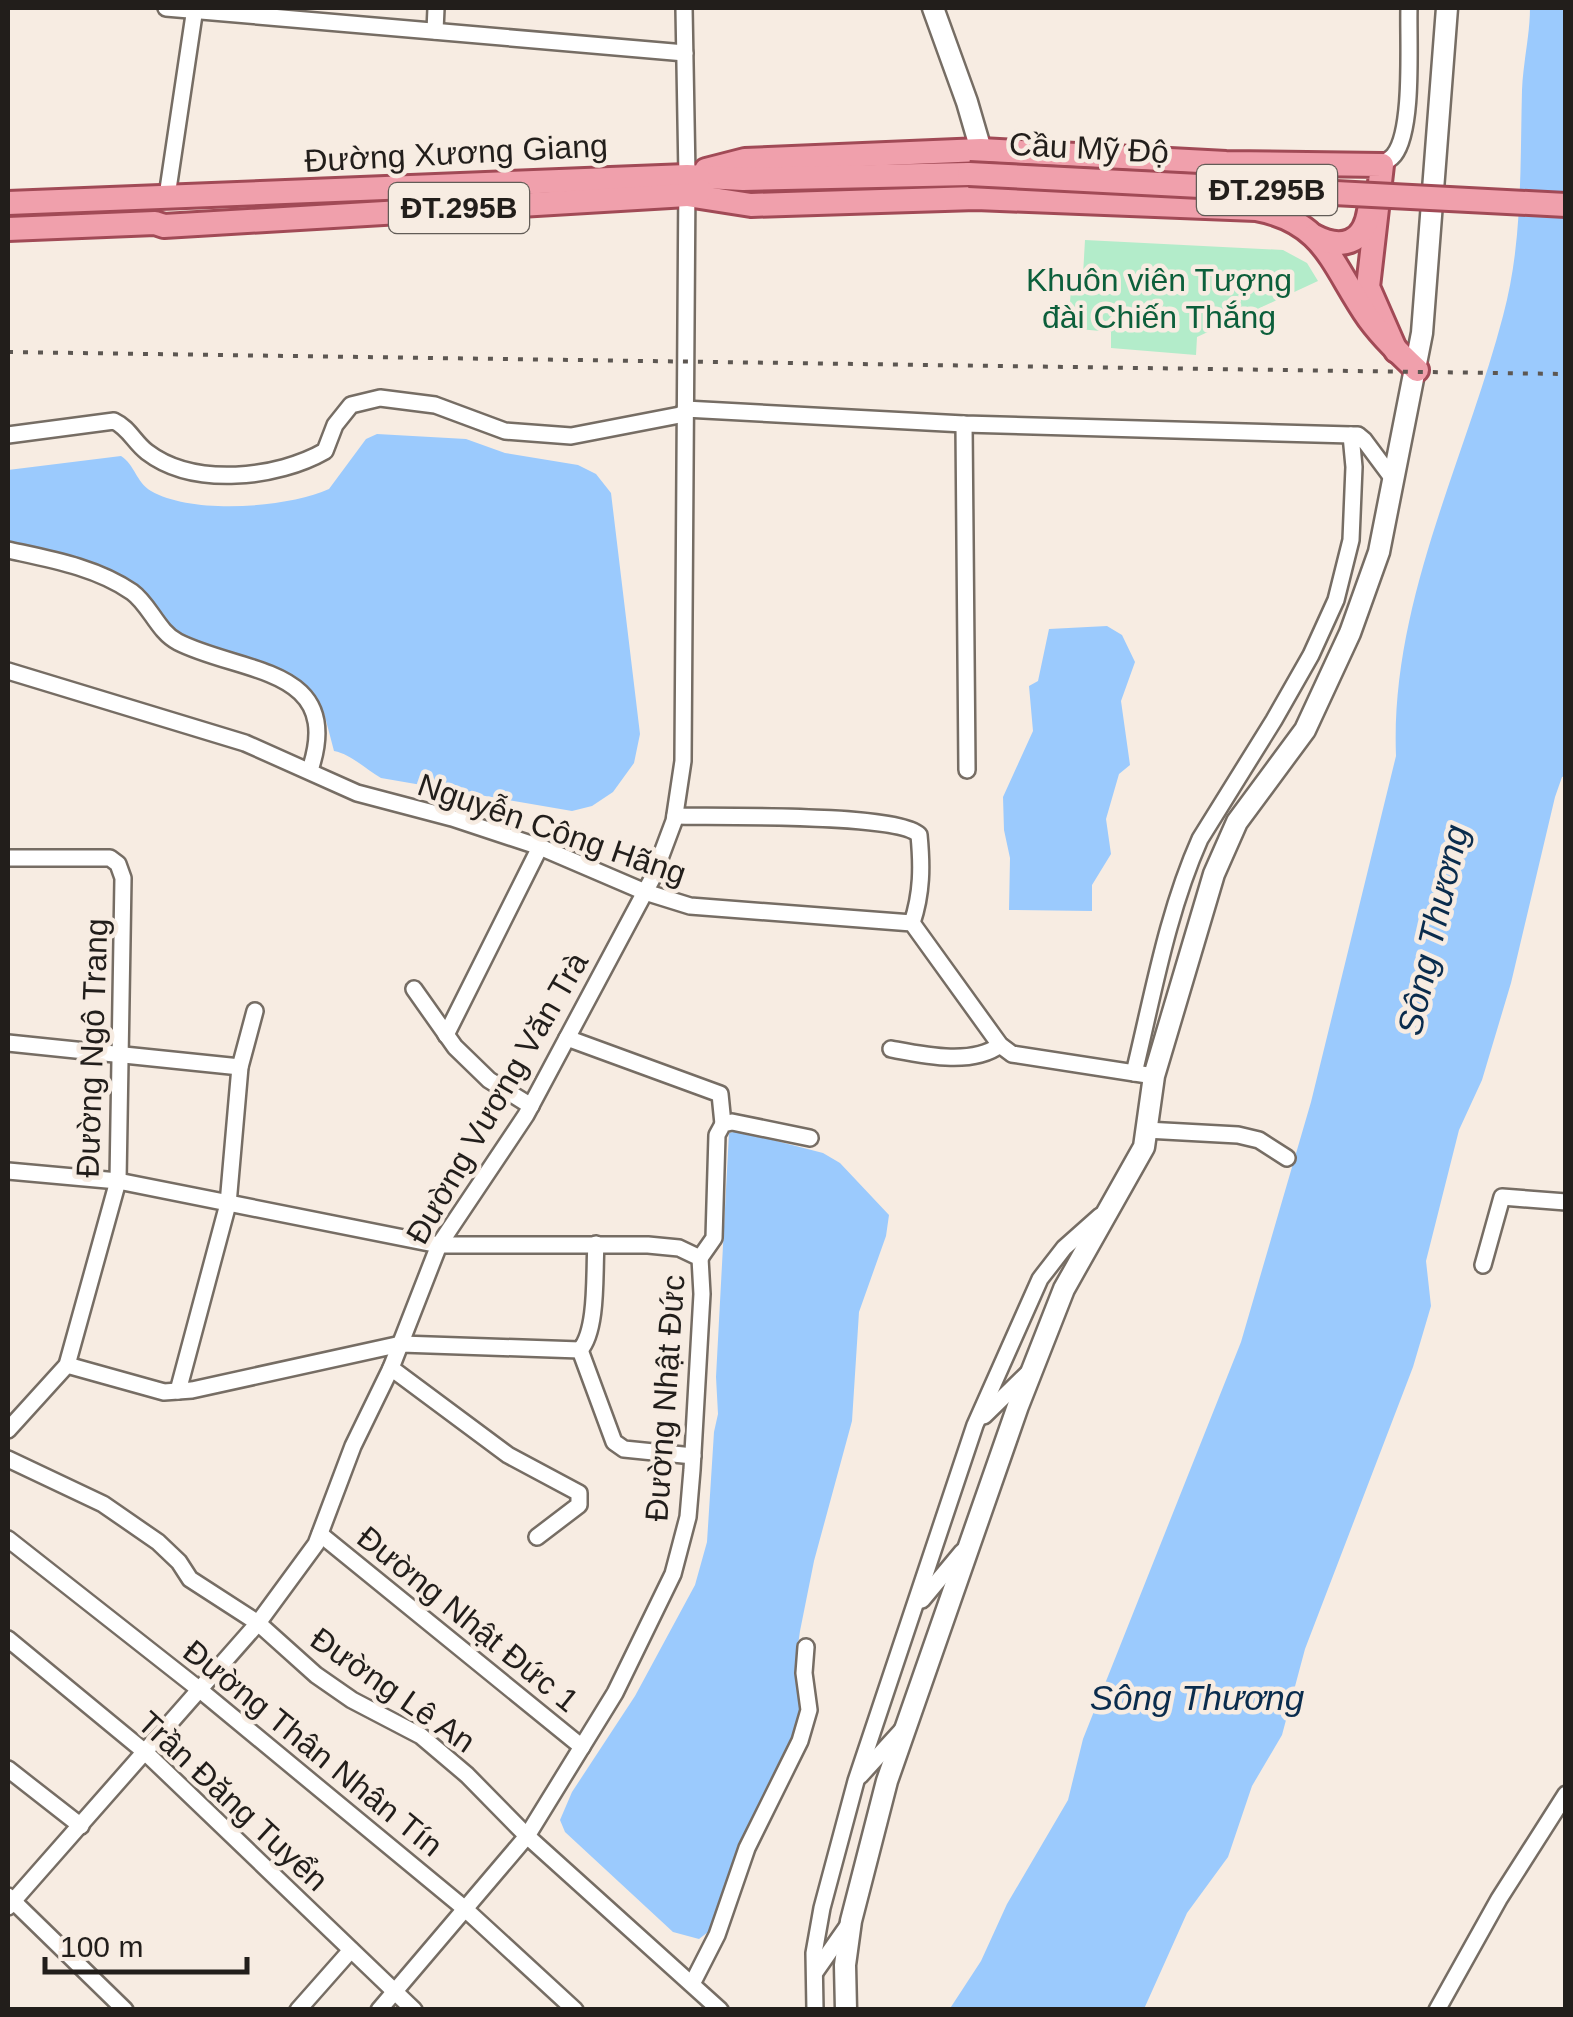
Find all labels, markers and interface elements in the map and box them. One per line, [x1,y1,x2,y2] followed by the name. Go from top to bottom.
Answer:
[1008,126,1170,170] street label: Cầu Mỹ Độ
[303,127,609,179] street label: Đường Xương Giang
[1197,165,1337,215] road number: ĐT.295B
[389,183,529,233] road number: ĐT.295B
[1026,262,1292,335] park label: Khuôn viên Tượng đài Chiến Thắng
[413,766,691,892] street label: Nguyễn Công Hãng
[1389,820,1476,1039] water label: Sông Thương
[69,918,115,1178] street label: Đường Ngô Trang
[399,946,595,1250] street label: Đường Vương Văn Trà
[638,1274,692,1522] street label: Đường Nhật Đức
[350,1519,586,1719] street label: Đường Nhật Đức 1
[304,1620,482,1760] street label: Đường Lê An
[176,1633,450,1863] street label: Đường Thân Nhân Tín
[1090,1678,1305,1717] water label: Sông Thương
[131,1704,335,1898] street label: Trần Đăng Tuyển
[45,1912,248,1974] scale bar
[60,1930,143,1963] text: 100 m

